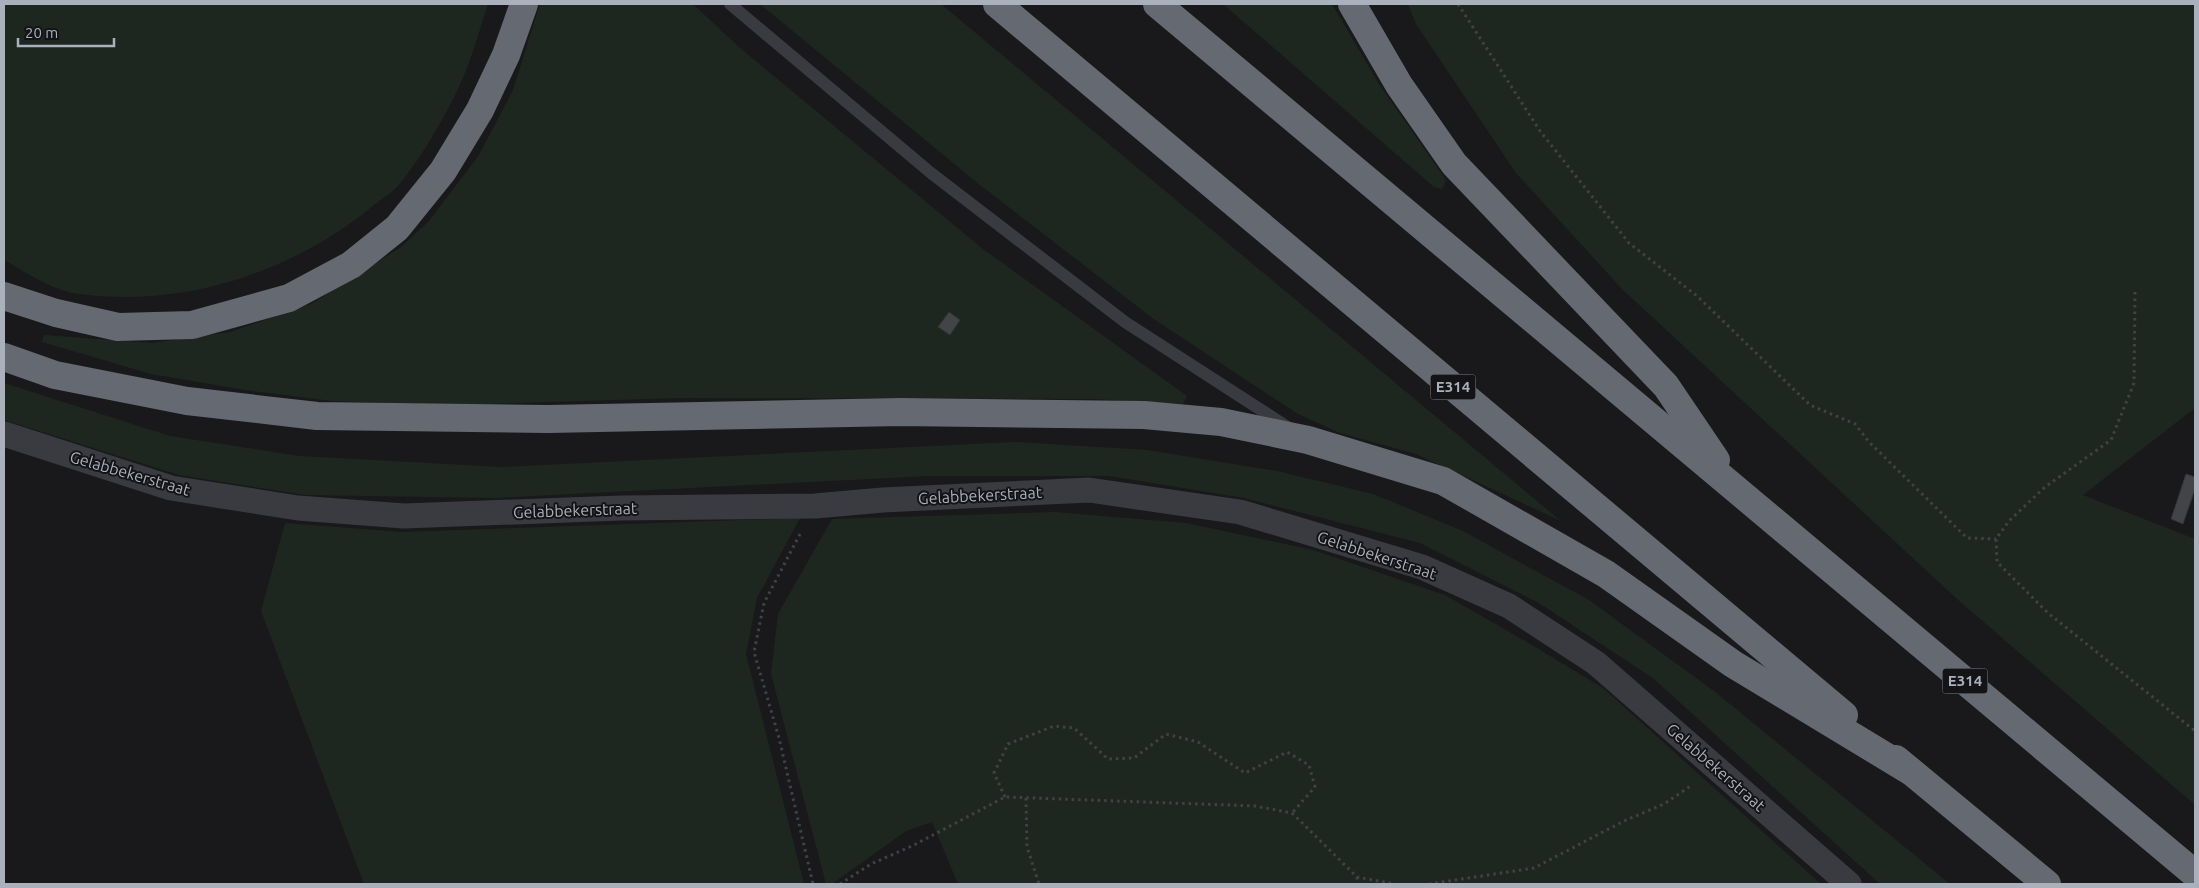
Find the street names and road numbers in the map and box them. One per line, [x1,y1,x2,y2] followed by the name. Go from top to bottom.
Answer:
[1430,374,1476,400] road number: E314
[68,447,193,499] street label: Gelabbekerstraat
[918,483,1043,507] street label: Gelabbekerstraat
[513,499,638,521] street label: Gelabbekerstraat
[1315,527,1439,583] street label: Gelabbekerstraat
[1942,668,1988,694] road number: E314
[1663,719,1769,815] street label: Gelabbekerstraat

